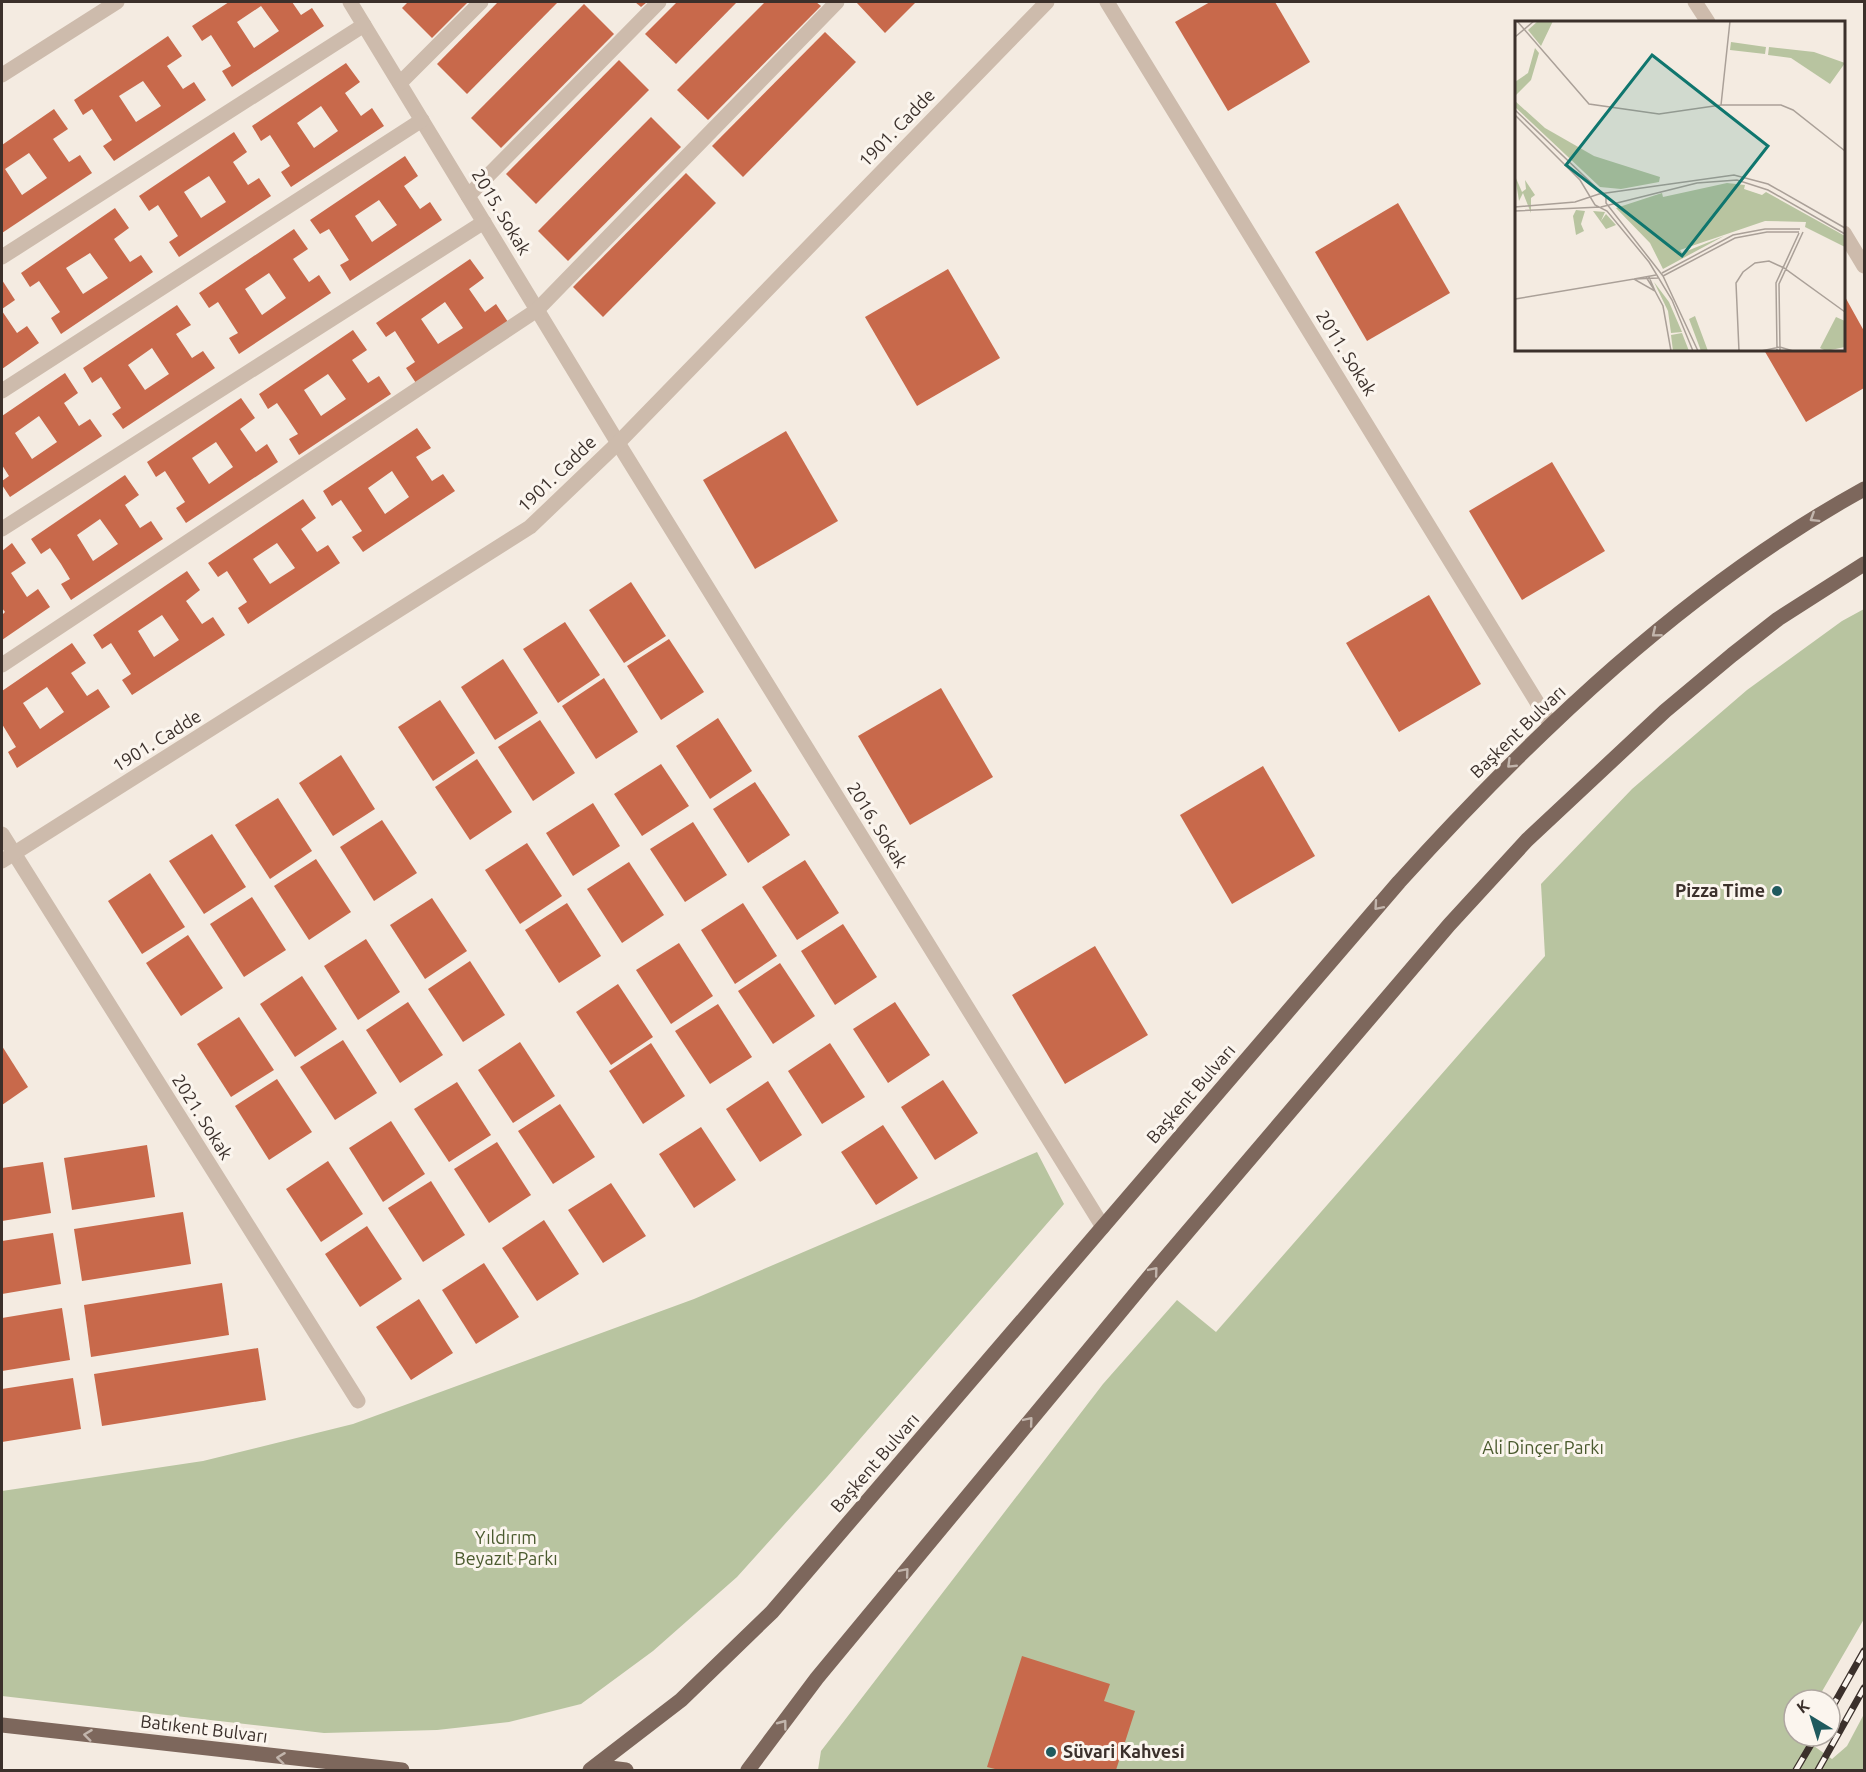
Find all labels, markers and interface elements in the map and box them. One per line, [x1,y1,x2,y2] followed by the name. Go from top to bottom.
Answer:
[1515,21,1845,351] inset map
[854,84,938,170] street label: 1901. Cadde
[468,165,535,258] street label: 2015. Sokak
[1313,306,1381,399] street label: 2011. Sokak
[513,431,599,515] street label: 1901. Cadde
[1810,511,1820,523] one-way arrow
[1652,626,1663,637] one-way arrow
[1466,681,1569,782] street label: Başkent Bulvarı
[109,705,204,775] street label: 1901. Cadde
[1508,756,1519,767] one-way arrow
[844,778,912,871] street label: 2016. Sokak
[1675,880,1765,900] place label: Pizza Time
[1770,884,1784,898] marker: Pizza Time
[1375,899,1386,910] one-way arrow
[1142,1040,1239,1147] street label: Başkent Bulvarı
[169,1070,237,1163] street label: 2021. Sokak
[1146,1267,1157,1278] one-way arrow
[826,1409,923,1516] street label: Başkent Bulvarı
[1022,1417,1033,1428] one-way arrow
[1482,1437,1604,1457] park label: Ali Dinçer Parkı
[454,1527,558,1568] park label: Yıldırım Beyazıt Parkı
[898,1568,909,1579] one-way arrow
[1782,1688,1842,1748] north arrow
[1793,1696,1813,1717] text: K
[139,1710,269,1746] street label: Batıkent Bulvarı
[776,1719,787,1730] one-way arrow
[83,1729,92,1742] one-way arrow
[1063,1741,1185,1761] place label: Süvari Kahvesi
[1044,1745,1058,1759] marker: Süvari Kahvesi
[277,1752,286,1764] one-way arrow

